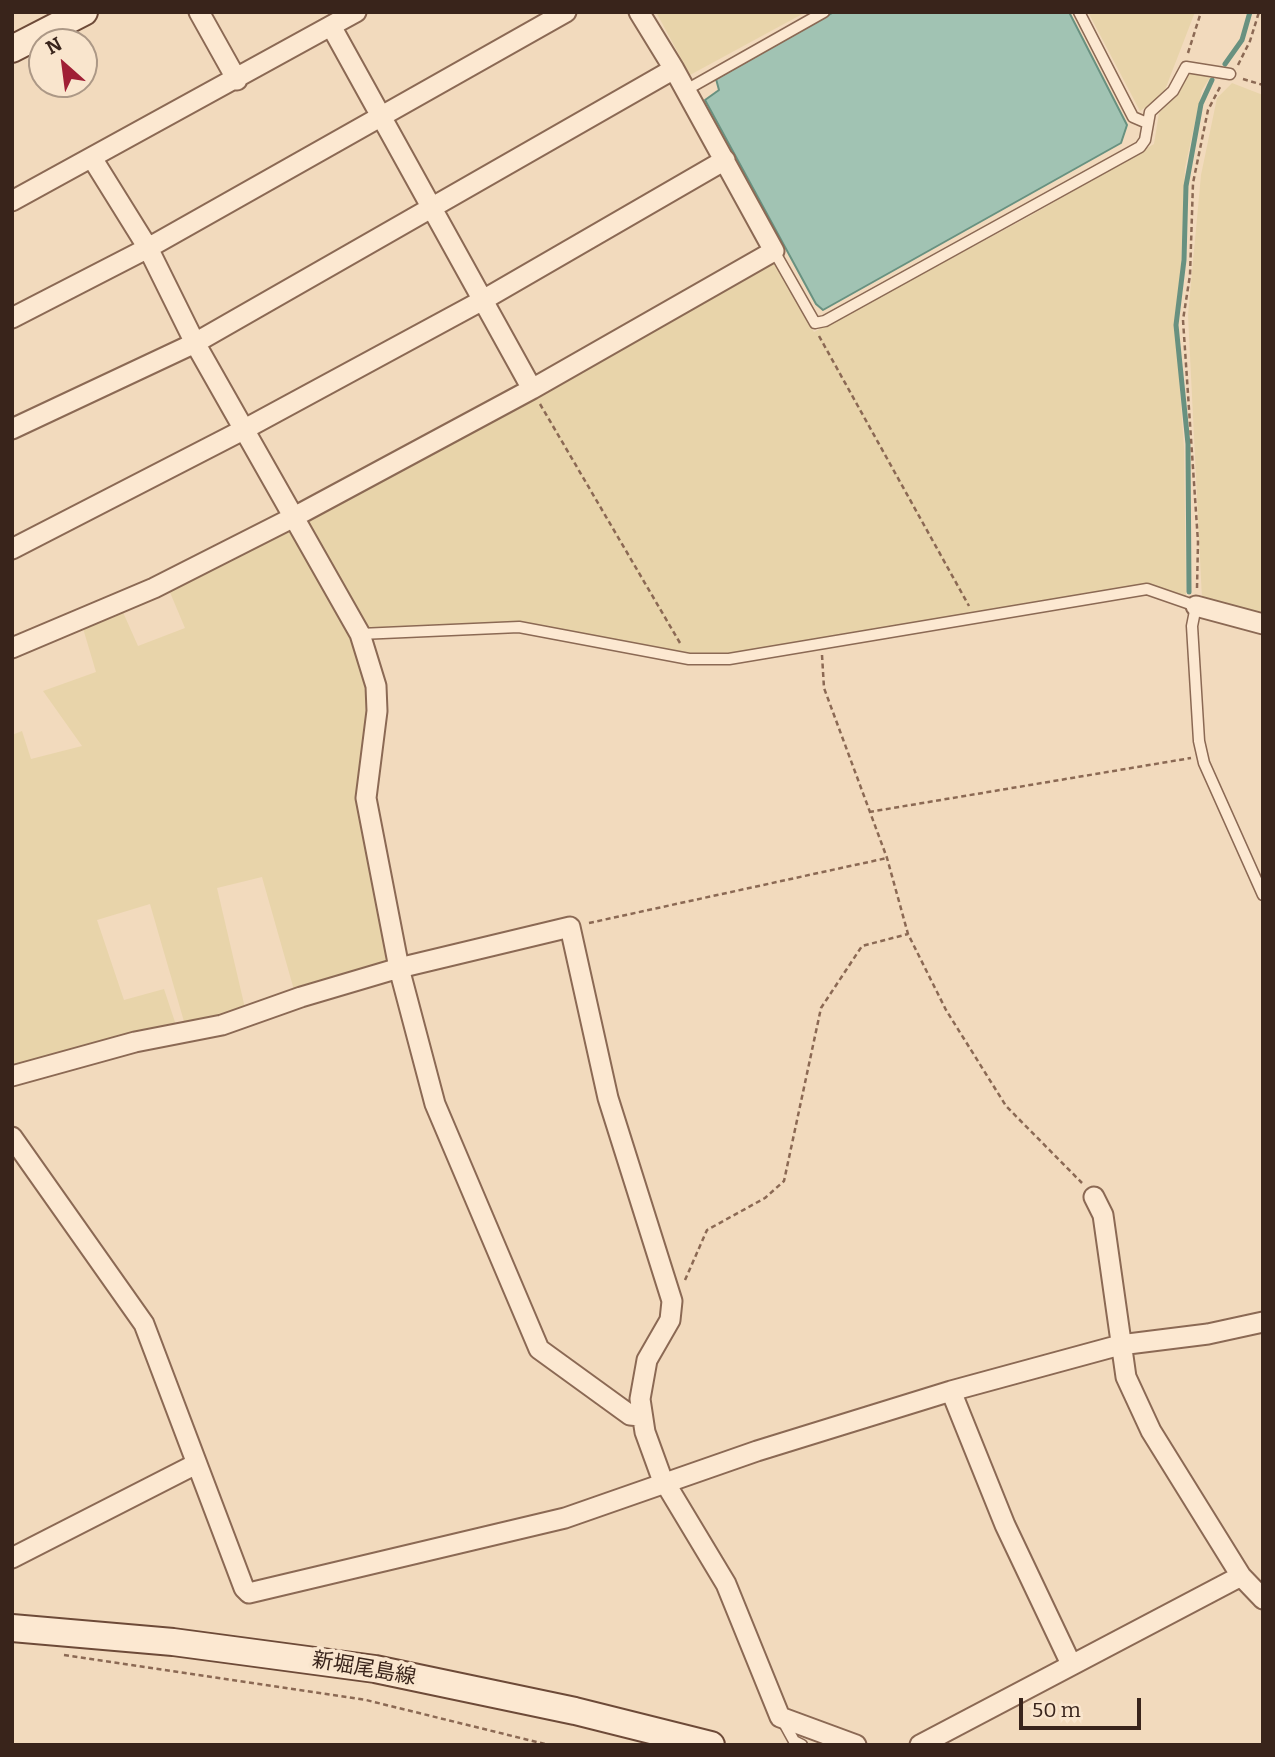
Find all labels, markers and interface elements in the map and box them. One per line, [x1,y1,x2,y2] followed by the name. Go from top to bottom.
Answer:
[28,28,98,98] north arrow
[42,32,66,59] text: N
[310,1647,418,1691] street label: 新堀尾島線
[1023,1684,1146,1728] scale bar
[1032,1697,1081,1723] text: 50 m

